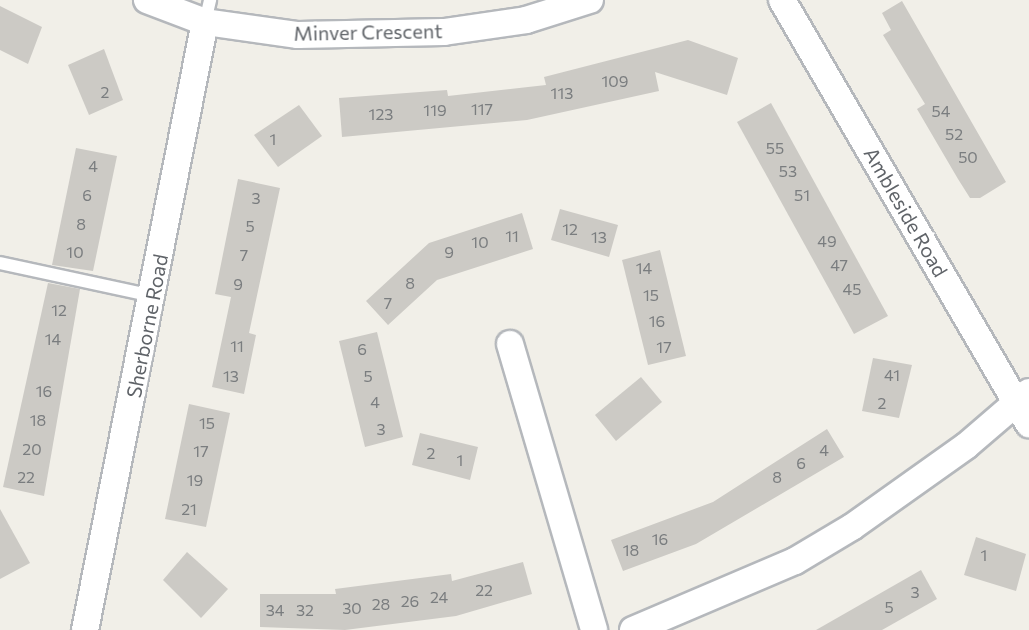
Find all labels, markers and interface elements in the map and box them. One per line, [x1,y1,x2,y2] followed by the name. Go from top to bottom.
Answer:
[293,19,443,45] street label: Minver Crescent
[602,71,628,91] house number: 109
[101,82,109,102] house number: 2
[551,83,573,103] house number: 113
[471,99,493,119] house number: 117
[423,100,447,120] house number: 119
[932,101,950,121] house number: 54
[369,104,393,124] house number: 123
[945,124,963,144] house number: 52
[270,129,276,149] house number: 1
[766,138,784,158] house number: 55
[859,143,953,281] street label: Ambleside Road
[958,147,978,167] house number: 50
[88,156,98,176] house number: 4
[779,161,797,181] house number: 53
[82,185,92,205] house number: 6
[794,185,810,205] house number: 51
[251,188,261,208] house number: 3
[76,214,86,234] house number: 8
[245,216,255,236] house number: 5
[562,219,578,239] house number: 12
[505,226,519,246] house number: 11
[591,227,607,247] house number: 13
[817,231,837,251] house number: 49
[471,232,489,252] house number: 10
[66,242,84,262] house number: 10
[444,242,454,262] house number: 9
[240,245,248,265] house number: 7
[121,252,173,400] street label: Sherborne Road
[830,255,848,275] house number: 47
[636,258,652,278] house number: 14
[405,273,415,293] house number: 8
[233,274,243,294] house number: 9
[843,279,861,299] house number: 45
[643,285,659,305] house number: 15
[384,293,392,313] house number: 7
[51,300,67,320] house number: 12
[649,311,665,331] house number: 16
[45,329,61,349] house number: 14
[230,336,244,356] house number: 11
[656,337,672,357] house number: 17
[357,339,367,359] house number: 6
[884,365,900,385] house number: 41
[223,366,239,386] house number: 13
[363,366,373,386] house number: 5
[36,381,52,401] house number: 16
[370,392,380,412] house number: 4
[878,393,886,413] house number: 2
[30,410,46,430] house number: 18
[199,413,215,433] house number: 15
[376,419,386,439] house number: 3
[22,439,42,459] house number: 20
[819,440,829,460] house number: 4
[193,441,209,461] house number: 17
[427,443,435,463] house number: 2
[457,450,463,470] house number: 1
[796,453,806,473] house number: 6
[17,467,35,487] house number: 22
[772,467,782,487] house number: 8
[187,470,203,490] house number: 19
[181,499,197,519] house number: 21
[652,529,668,549] house number: 16
[623,540,639,560] house number: 18
[981,545,987,565] house number: 1
[475,580,493,600] house number: 22
[910,582,920,602] house number: 3
[430,587,448,607] house number: 24
[401,591,419,611] house number: 26
[372,594,390,614] house number: 28
[884,597,894,617] house number: 5
[342,598,362,618] house number: 30
[266,600,284,620] house number: 34
[296,600,314,620] house number: 32

